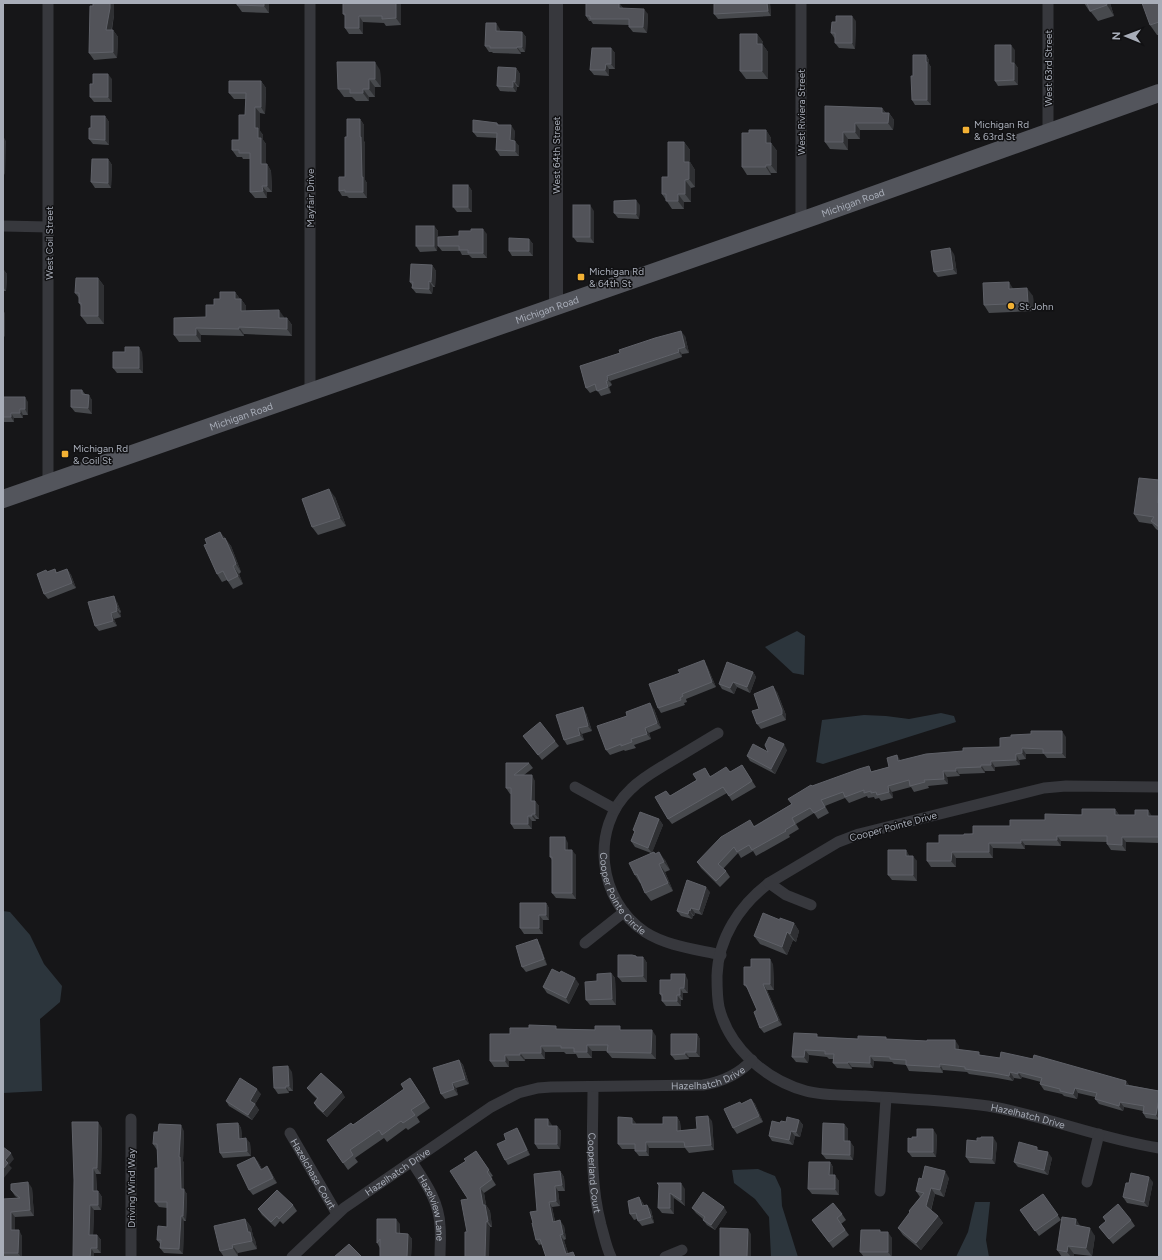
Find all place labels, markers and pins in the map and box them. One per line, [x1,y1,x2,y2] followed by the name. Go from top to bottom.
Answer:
[974,118,1029,143] place label: Michigan Rd & 63rd St
[961,125,971,135] marker: Michigan Rd & 63rd St
[589,265,644,290] place label: Michigan Rd & 64th St
[576,272,586,282] marker: Michigan Rd & 64th St
[1019,300,1054,313] place label: St John
[1006,301,1016,311] marker: St John
[73,442,128,467] place label: Michigan Rd & Coil St
[60,449,70,459] marker: Michigan Rd & Coil St

